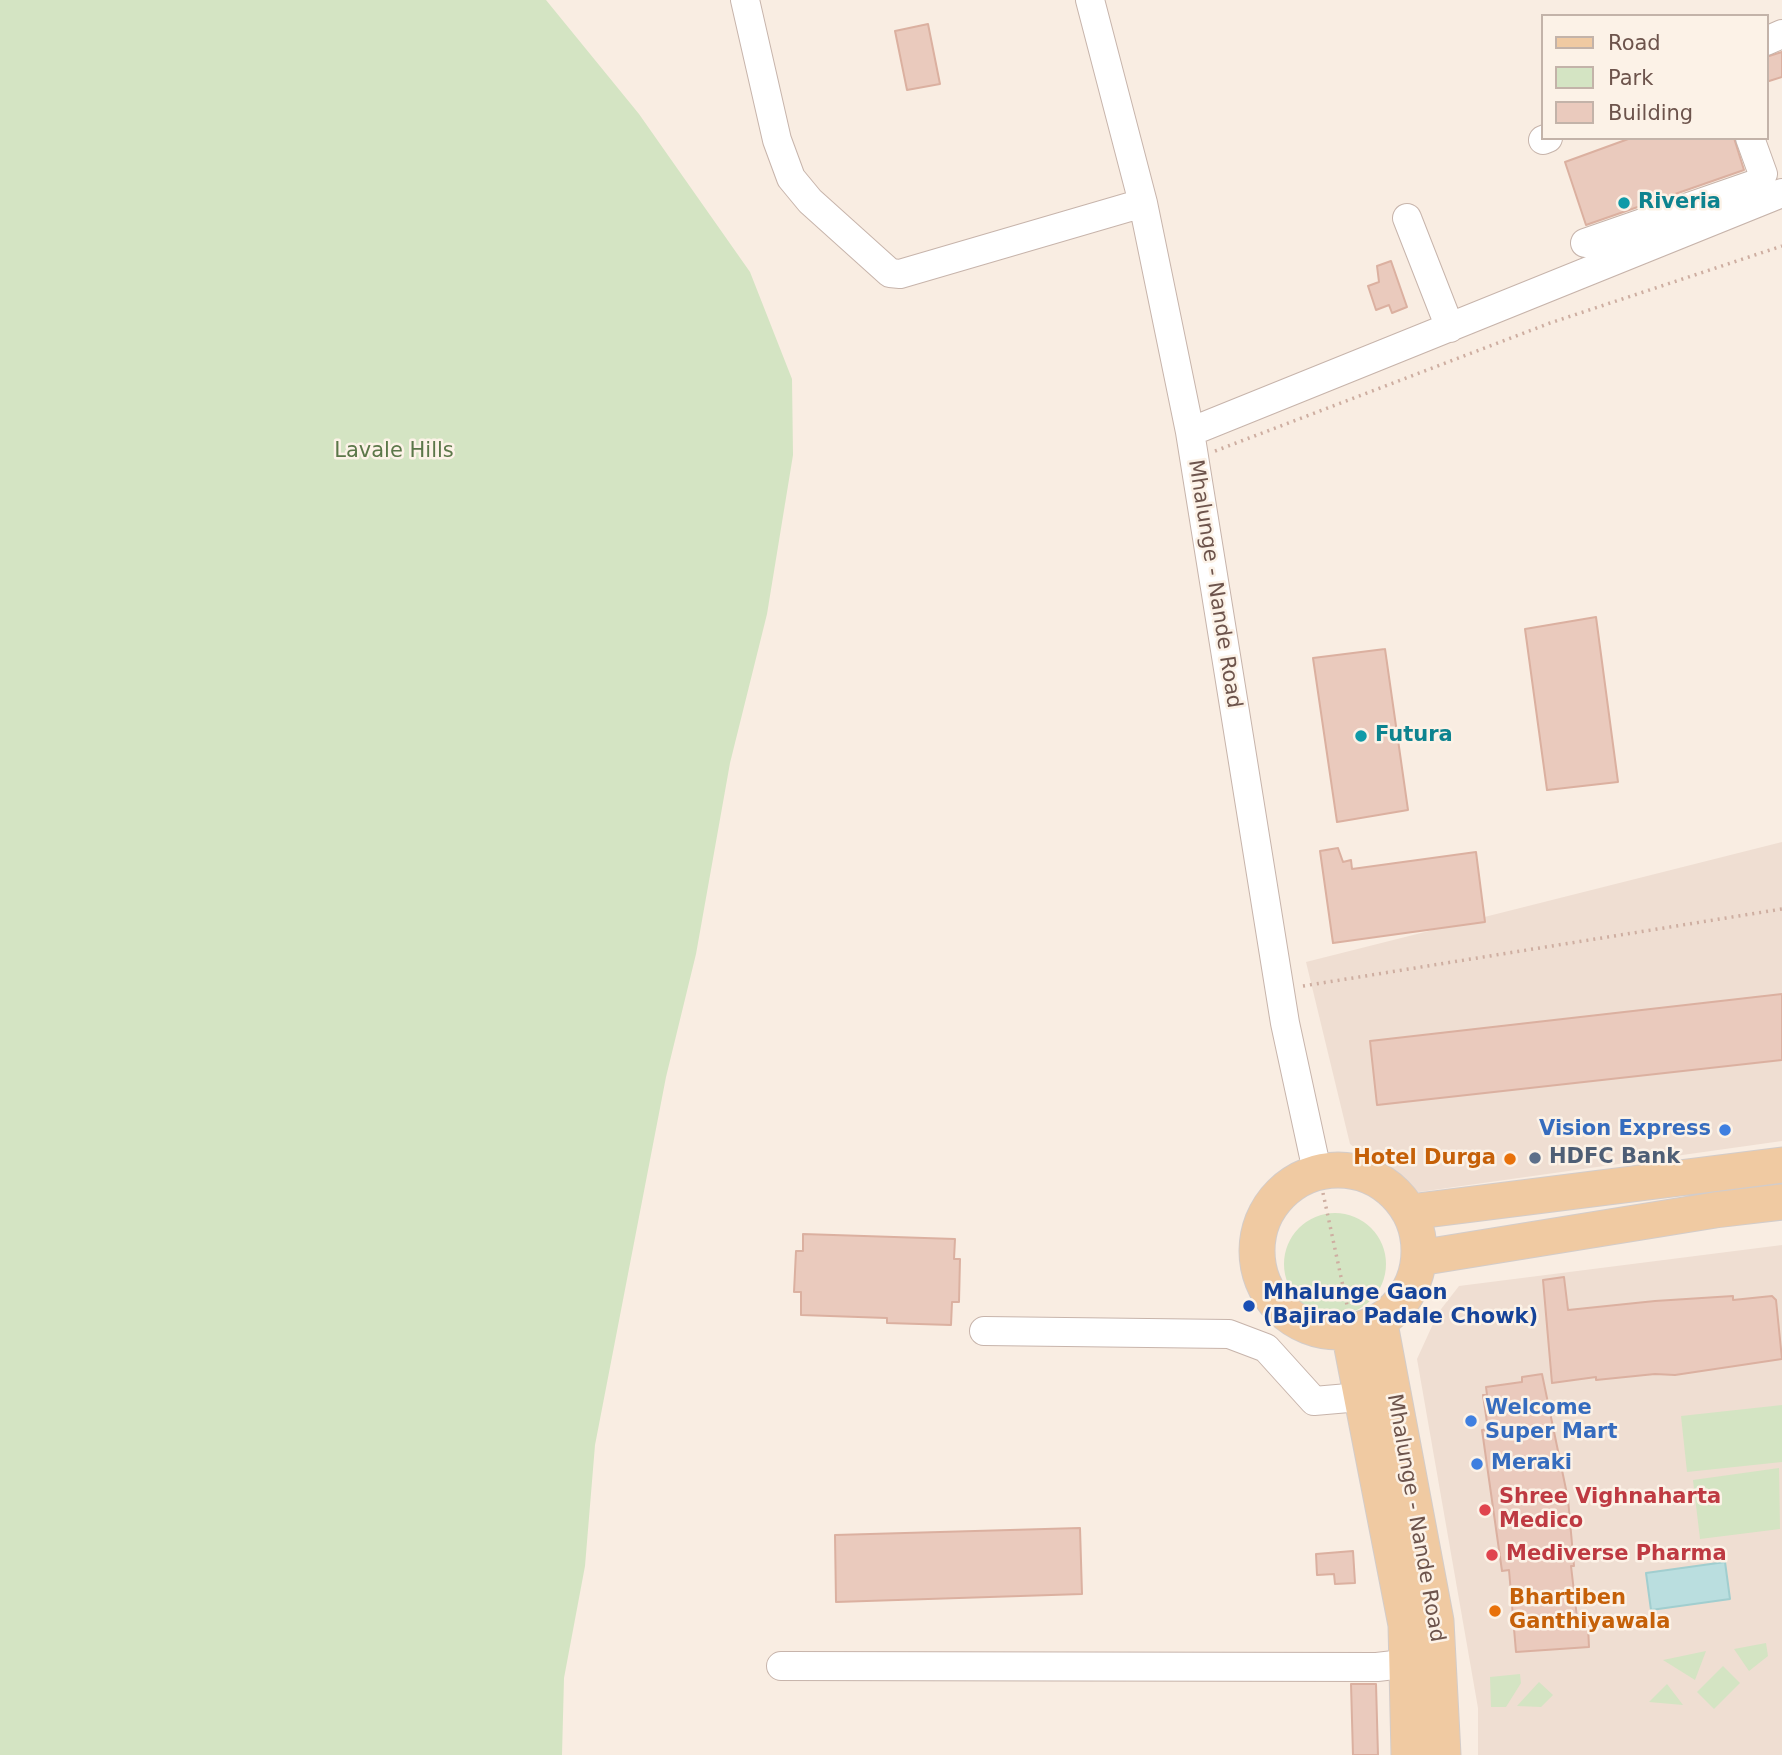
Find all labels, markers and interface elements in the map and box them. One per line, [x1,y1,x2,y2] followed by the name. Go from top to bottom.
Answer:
[1540,14,1768,140] legend
[1608,31,1661,55] text: Road
[1608,66,1653,90] text: Park
[1608,101,1693,125] text: Building
[1638,190,1721,216] place label: Riveria
[1616,195,1632,211] marker: Riveria
[334,439,454,465] park label: Lavale Hills
[1182,458,1246,710] street label: Mhalunge - Nande Road
[1375,723,1453,749] place label: Futura
[1353,728,1369,744] marker: Futura
[1539,1117,1711,1143] place label: Vision Express
[1717,1122,1733,1138] marker: Vision Express
[1549,1145,1680,1171] place label: HDFC Bank
[1353,1146,1496,1172] place label: Hotel Durga
[1527,1150,1543,1166] marker: HDFC Bank
[1502,1151,1518,1167] marker: Hotel Durga
[1263,1281,1538,1331] place label: Mhalunge Gaon (Bajirao Padale Chowk)
[1241,1298,1257,1314] marker: Mhalunge Gaon (Bajirao Padale Chowk)
[1381,1392,1449,1644] street label: Mhalunge - Nande Road
[1485,1396,1617,1446] place label: Welcome Super Mart
[1463,1413,1479,1429] marker: Welcome Super Mart
[1491,1451,1572,1477] place label: Meraki
[1469,1456,1485,1472] marker: Meraki
[1499,1485,1721,1535] place label: Shree Vighnaharta Medico
[1477,1502,1493,1518] marker: Shree Vighnaharta Medico
[1506,1542,1727,1568] place label: Mediverse Pharma
[1484,1547,1500,1563] marker: Mediverse Pharma
[1509,1586,1670,1636] place label: Bhartiben Ganthiyawala
[1487,1603,1503,1619] marker: Bhartiben Ganthiyawala

